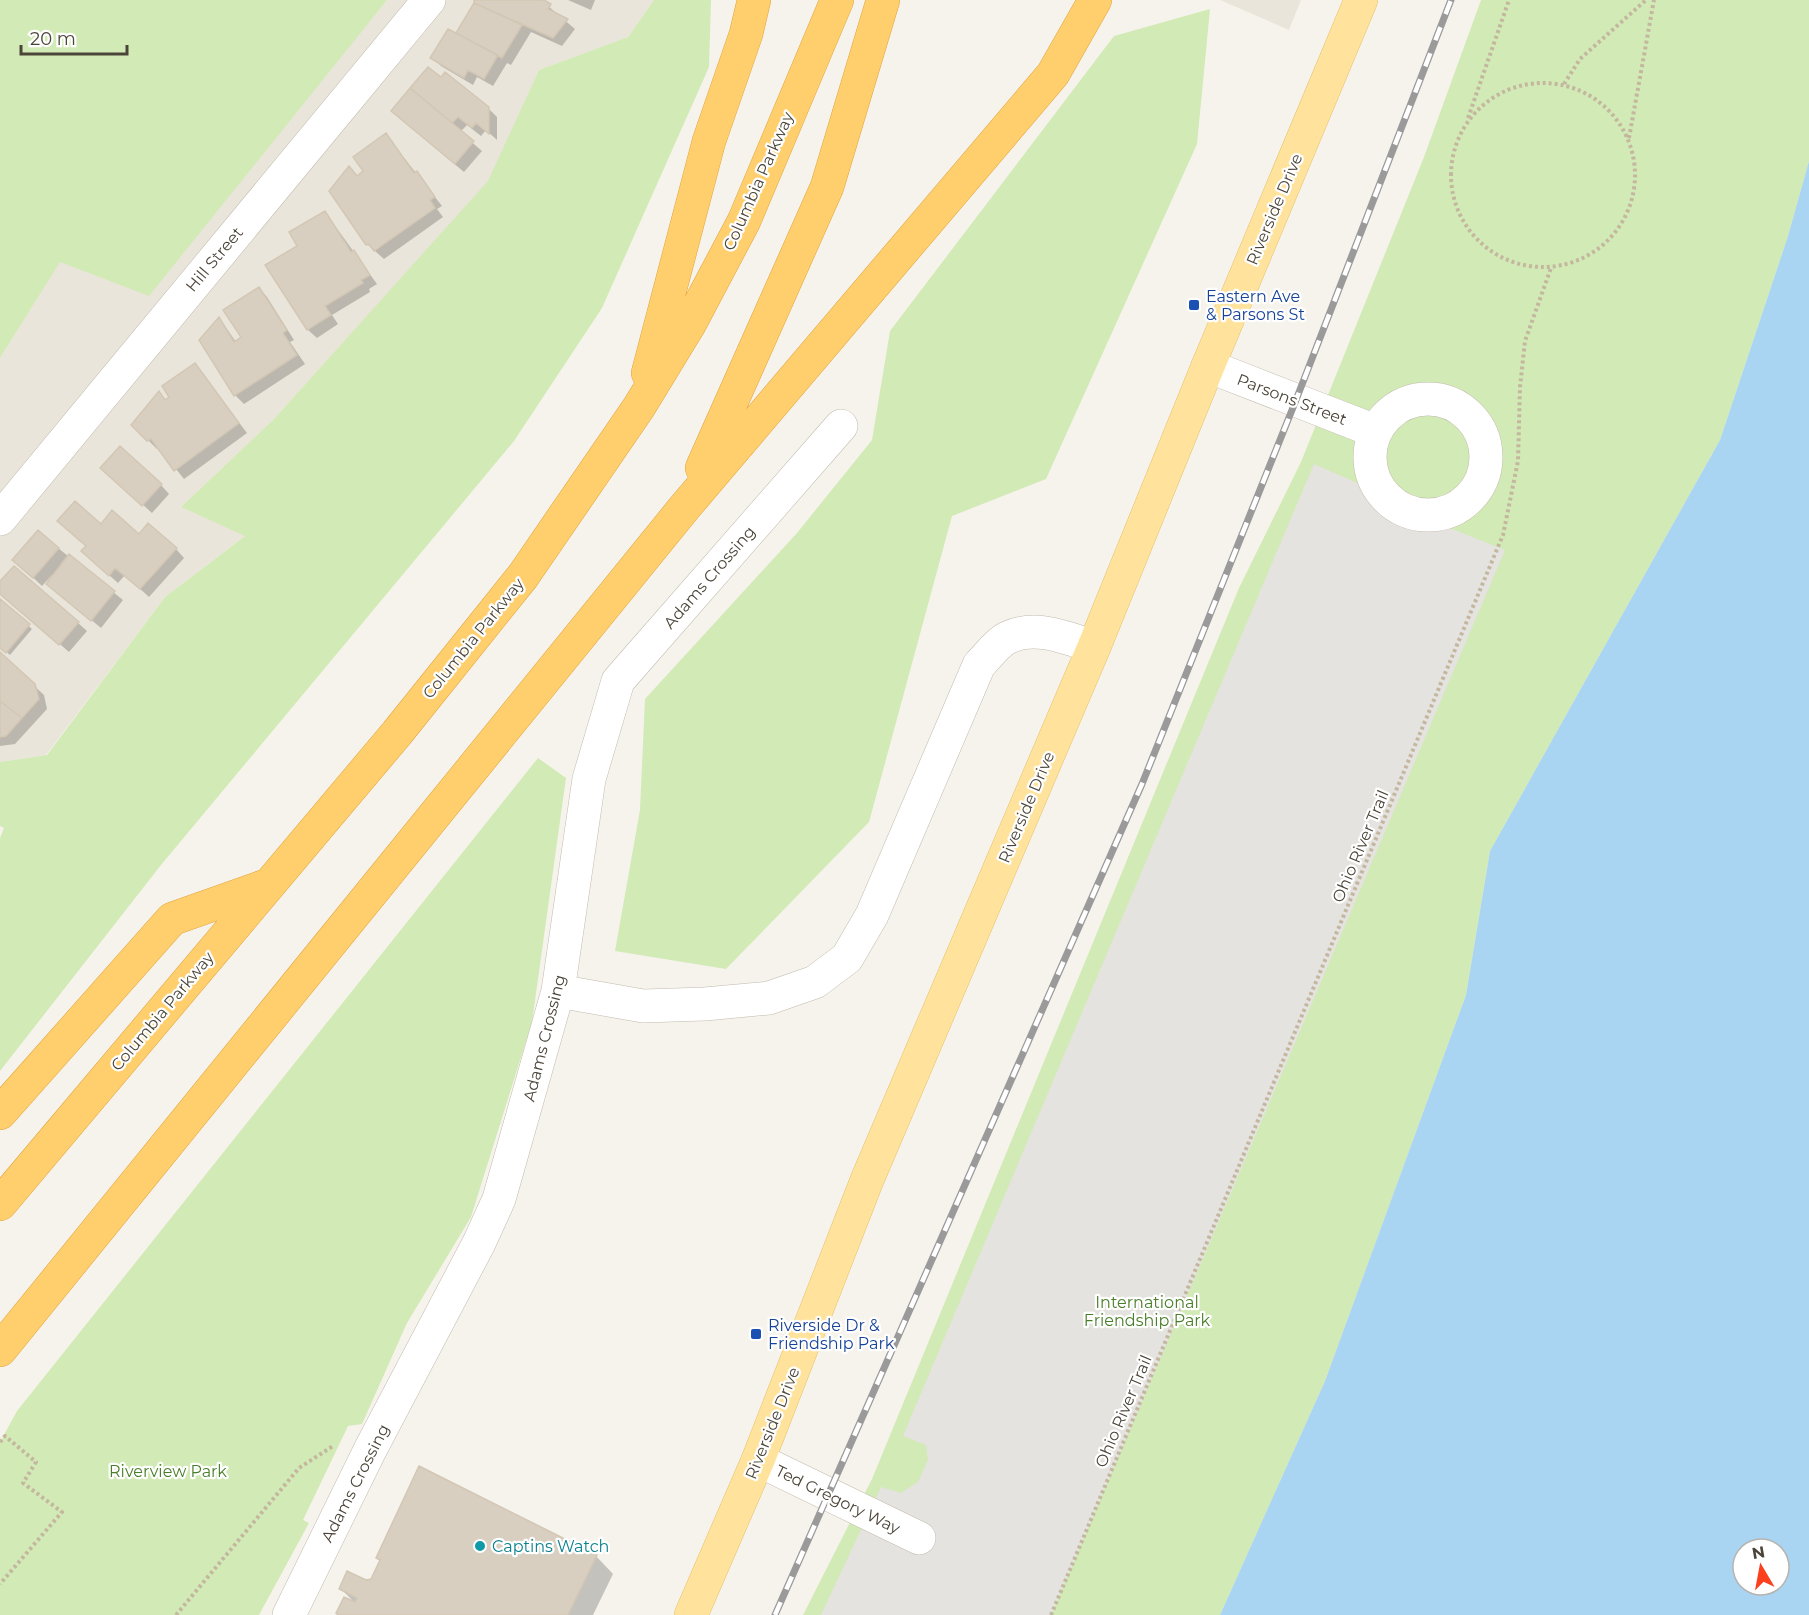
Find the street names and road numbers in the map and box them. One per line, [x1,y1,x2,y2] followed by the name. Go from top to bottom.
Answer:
[719,109,798,253] street label: Columbia Parkway
[1242,151,1306,268] street label: Riverside Drive
[182,223,247,295] street label: Hill Street
[1234,370,1350,429] street label: Parsons Street
[660,522,759,633] street label: Adams Crossing
[419,574,528,702] street label: Columbia Parkway
[994,749,1058,866] street label: Riverside Drive
[1328,787,1393,905] street label: Ohio River Trail
[107,948,218,1075] street label: Columbia Parkway
[520,973,569,1103] street label: Adams Crossing
[1091,1352,1156,1470] street label: Ohio River Trail
[741,1364,804,1482] street label: Riverside Drive
[317,1421,393,1545] street label: Adams Crossing
[772,1461,903,1538] street label: Ted Gregory Way

